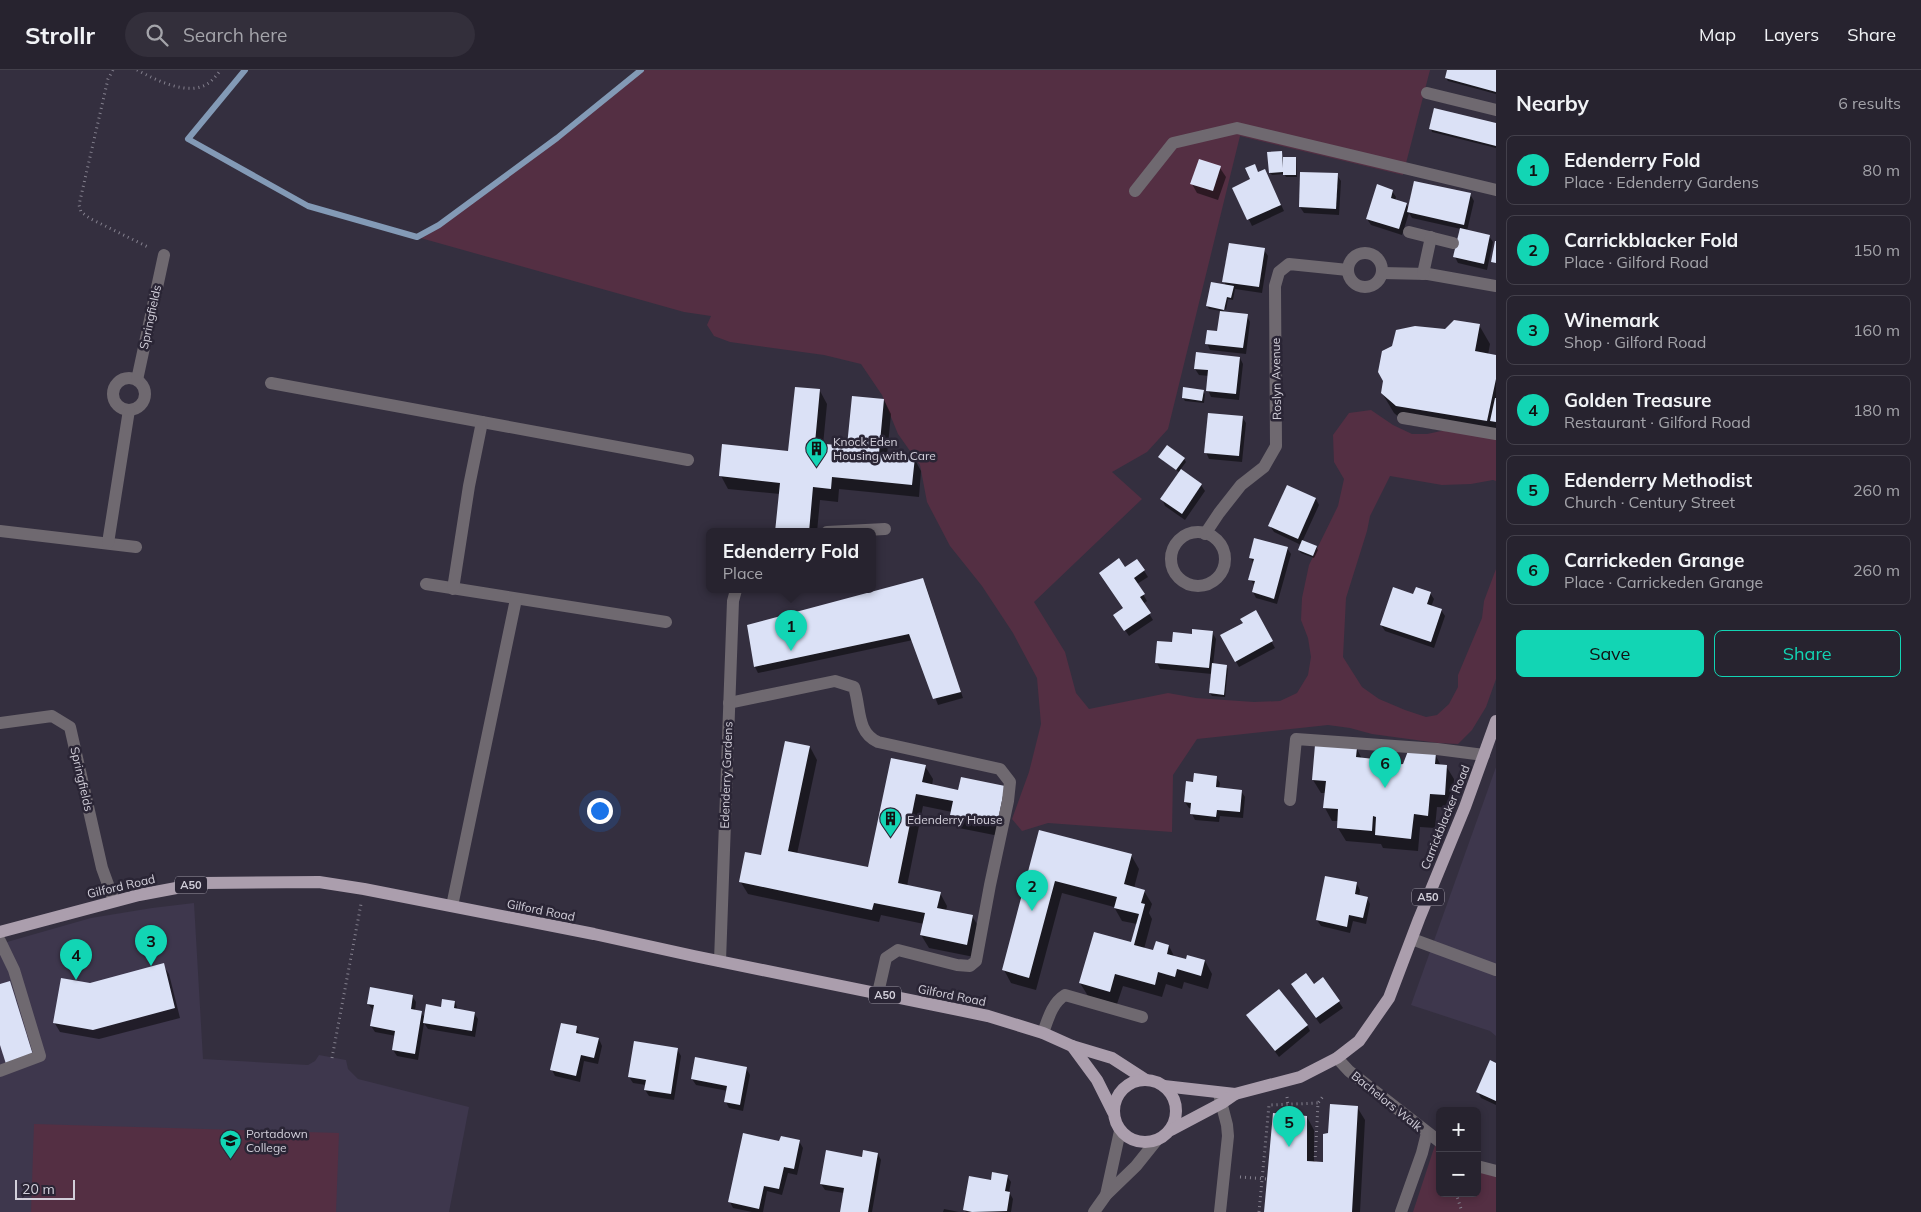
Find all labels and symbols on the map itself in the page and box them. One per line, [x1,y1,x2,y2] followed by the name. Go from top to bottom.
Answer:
[136,283,164,351] street label: Springfields
[1268,338,1284,420] street label: Roslyn Avenue
[833,434,936,463] place label: Knock Eden Housing with Care
[805,436,829,467] building icon: Knock Eden Housing with Care
[775,610,807,651] pin: 1
[717,721,735,829] street label: Edenderry Gardens
[67,745,97,813] street label: Springfields
[1369,747,1401,788] pin: 6
[1417,762,1473,872] street label: Carrickblacker Road
[587,798,613,824] your location
[879,807,903,838] building icon: Edenderry House
[907,812,1003,827] place label: Edenderry House
[1016,870,1048,911] pin: 2
[86,871,156,901] street label: Gilford Road
[175,876,207,894] road number: A50
[1412,889,1444,906] road number: A50
[506,896,576,924] street label: Gilford Road
[135,925,167,966] pin: 3
[60,939,92,980] pin: 4
[917,981,987,1009] street label: Gilford Road
[869,986,901,1004] road number: A50
[1349,1068,1426,1135] street label: Bachelors Walk
[1273,1106,1305,1147] pin: 5
[246,1126,308,1155] place label: Portadown College
[218,1128,242,1159] school or university icon: Portadown College
[15,1177,75,1200] scale bar

